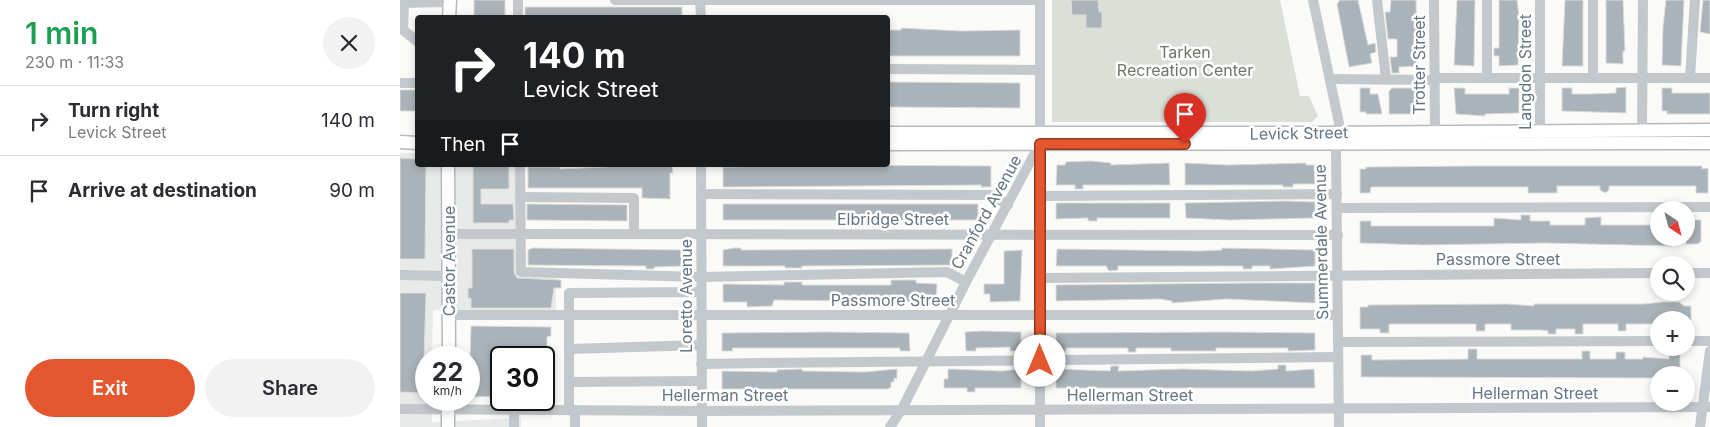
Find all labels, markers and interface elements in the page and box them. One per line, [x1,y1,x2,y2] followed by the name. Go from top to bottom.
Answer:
[1515,14,1535,130] street label: Langdon Street
[25,15,98,51] text: 1 min
[1409,15,1429,115] street label: Trotter Street
[323,17,375,69] button: close
[523,34,626,76] text: 140 m
[440,35,505,100] icon: right
[1117,42,1253,80] park label: Tarken Recreation Center
[25,52,124,72] text: 230 m · 11:33
[523,76,658,102] text: Levick Street
[1164,93,1206,144] pin
[68,99,159,122] text: Turn right
[1171,100,1199,128] icon: arrive
[25,107,53,135] icon: right
[321,109,375,132] text: 140 m
[68,122,167,142] text: Levick Street
[1250,122,1348,144] street label: Levick Street
[496,130,524,158] icon: arrive
[440,133,486,156] text: Then
[946,151,1026,273] street label: Cranford Avenue
[1310,164,1332,320] street label: Summerdale Avenue
[25,177,53,205] icon: arrive
[68,179,257,202] text: Arrive at destination
[329,179,375,202] text: 90 m
[1650,201,1695,246] north arrow
[1650,201,1695,411] map controls
[439,206,459,316] street label: Castor Avenue
[837,209,949,229] street label: Elbridge Street
[676,239,696,353] street label: Loretto Avenue
[1436,249,1560,269] street label: Passmore Street
[1650,256,1695,301] button: search
[831,290,955,310] street label: Passmore Street
[1650,311,1695,356] button: +
[1013,334,1065,386] position arrow
[490,346,555,411] speed limit sign: 30
[432,357,463,387] text: 22
[25,359,195,417] button: Exit
[205,359,375,417] button: Share
[1650,366,1695,411] button: −
[433,383,462,398] text: km/h
[1472,383,1598,403] street label: Hellerman Street
[662,385,788,405] street label: Hellerman Street
[1067,385,1193,405] street label: Hellerman Street

